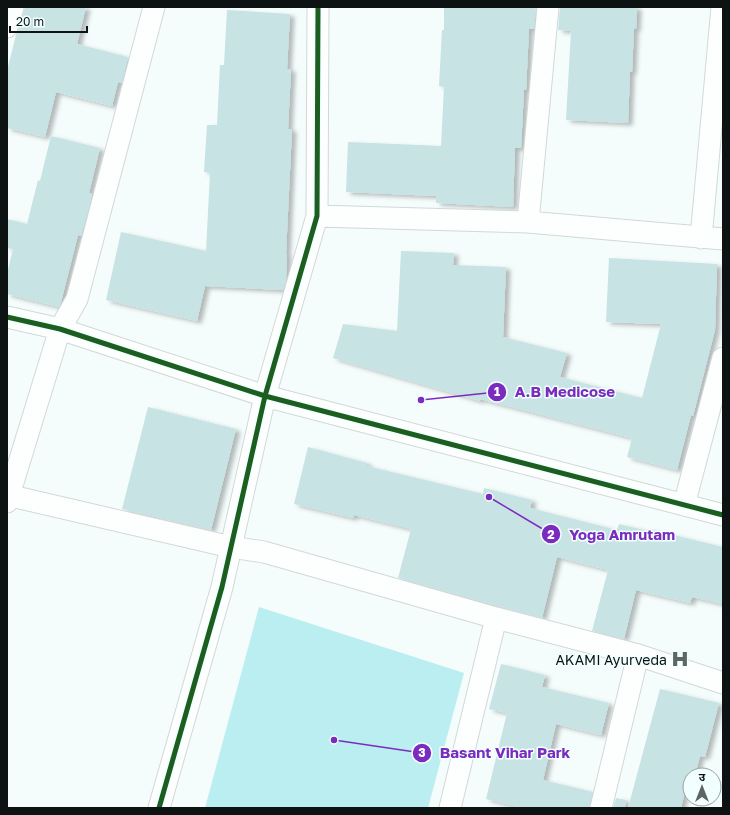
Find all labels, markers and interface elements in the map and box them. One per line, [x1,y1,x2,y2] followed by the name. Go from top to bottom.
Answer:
[10,8,87,34] scale bar
[16,14,44,29] text: 20 m
[487,378,623,405] callout: A.B Medicose
[515,382,615,400] text: A.B Medicose
[494,384,500,399] text: 1
[541,521,683,548] callout: Yoga Amrutam
[569,525,675,543] text: Yoga Amrutam
[547,527,555,542] text: 2
[670,649,690,669] hospital icon: AKAMI Ayurveda
[555,651,667,668] place label: AKAMI Ayurveda
[412,739,578,766] callout: Basant Vihar Park
[440,743,570,761] text: Basant Vihar Park
[418,745,426,760] text: 3
[682,767,722,807] north arrow
[699,770,706,783] text: उ

